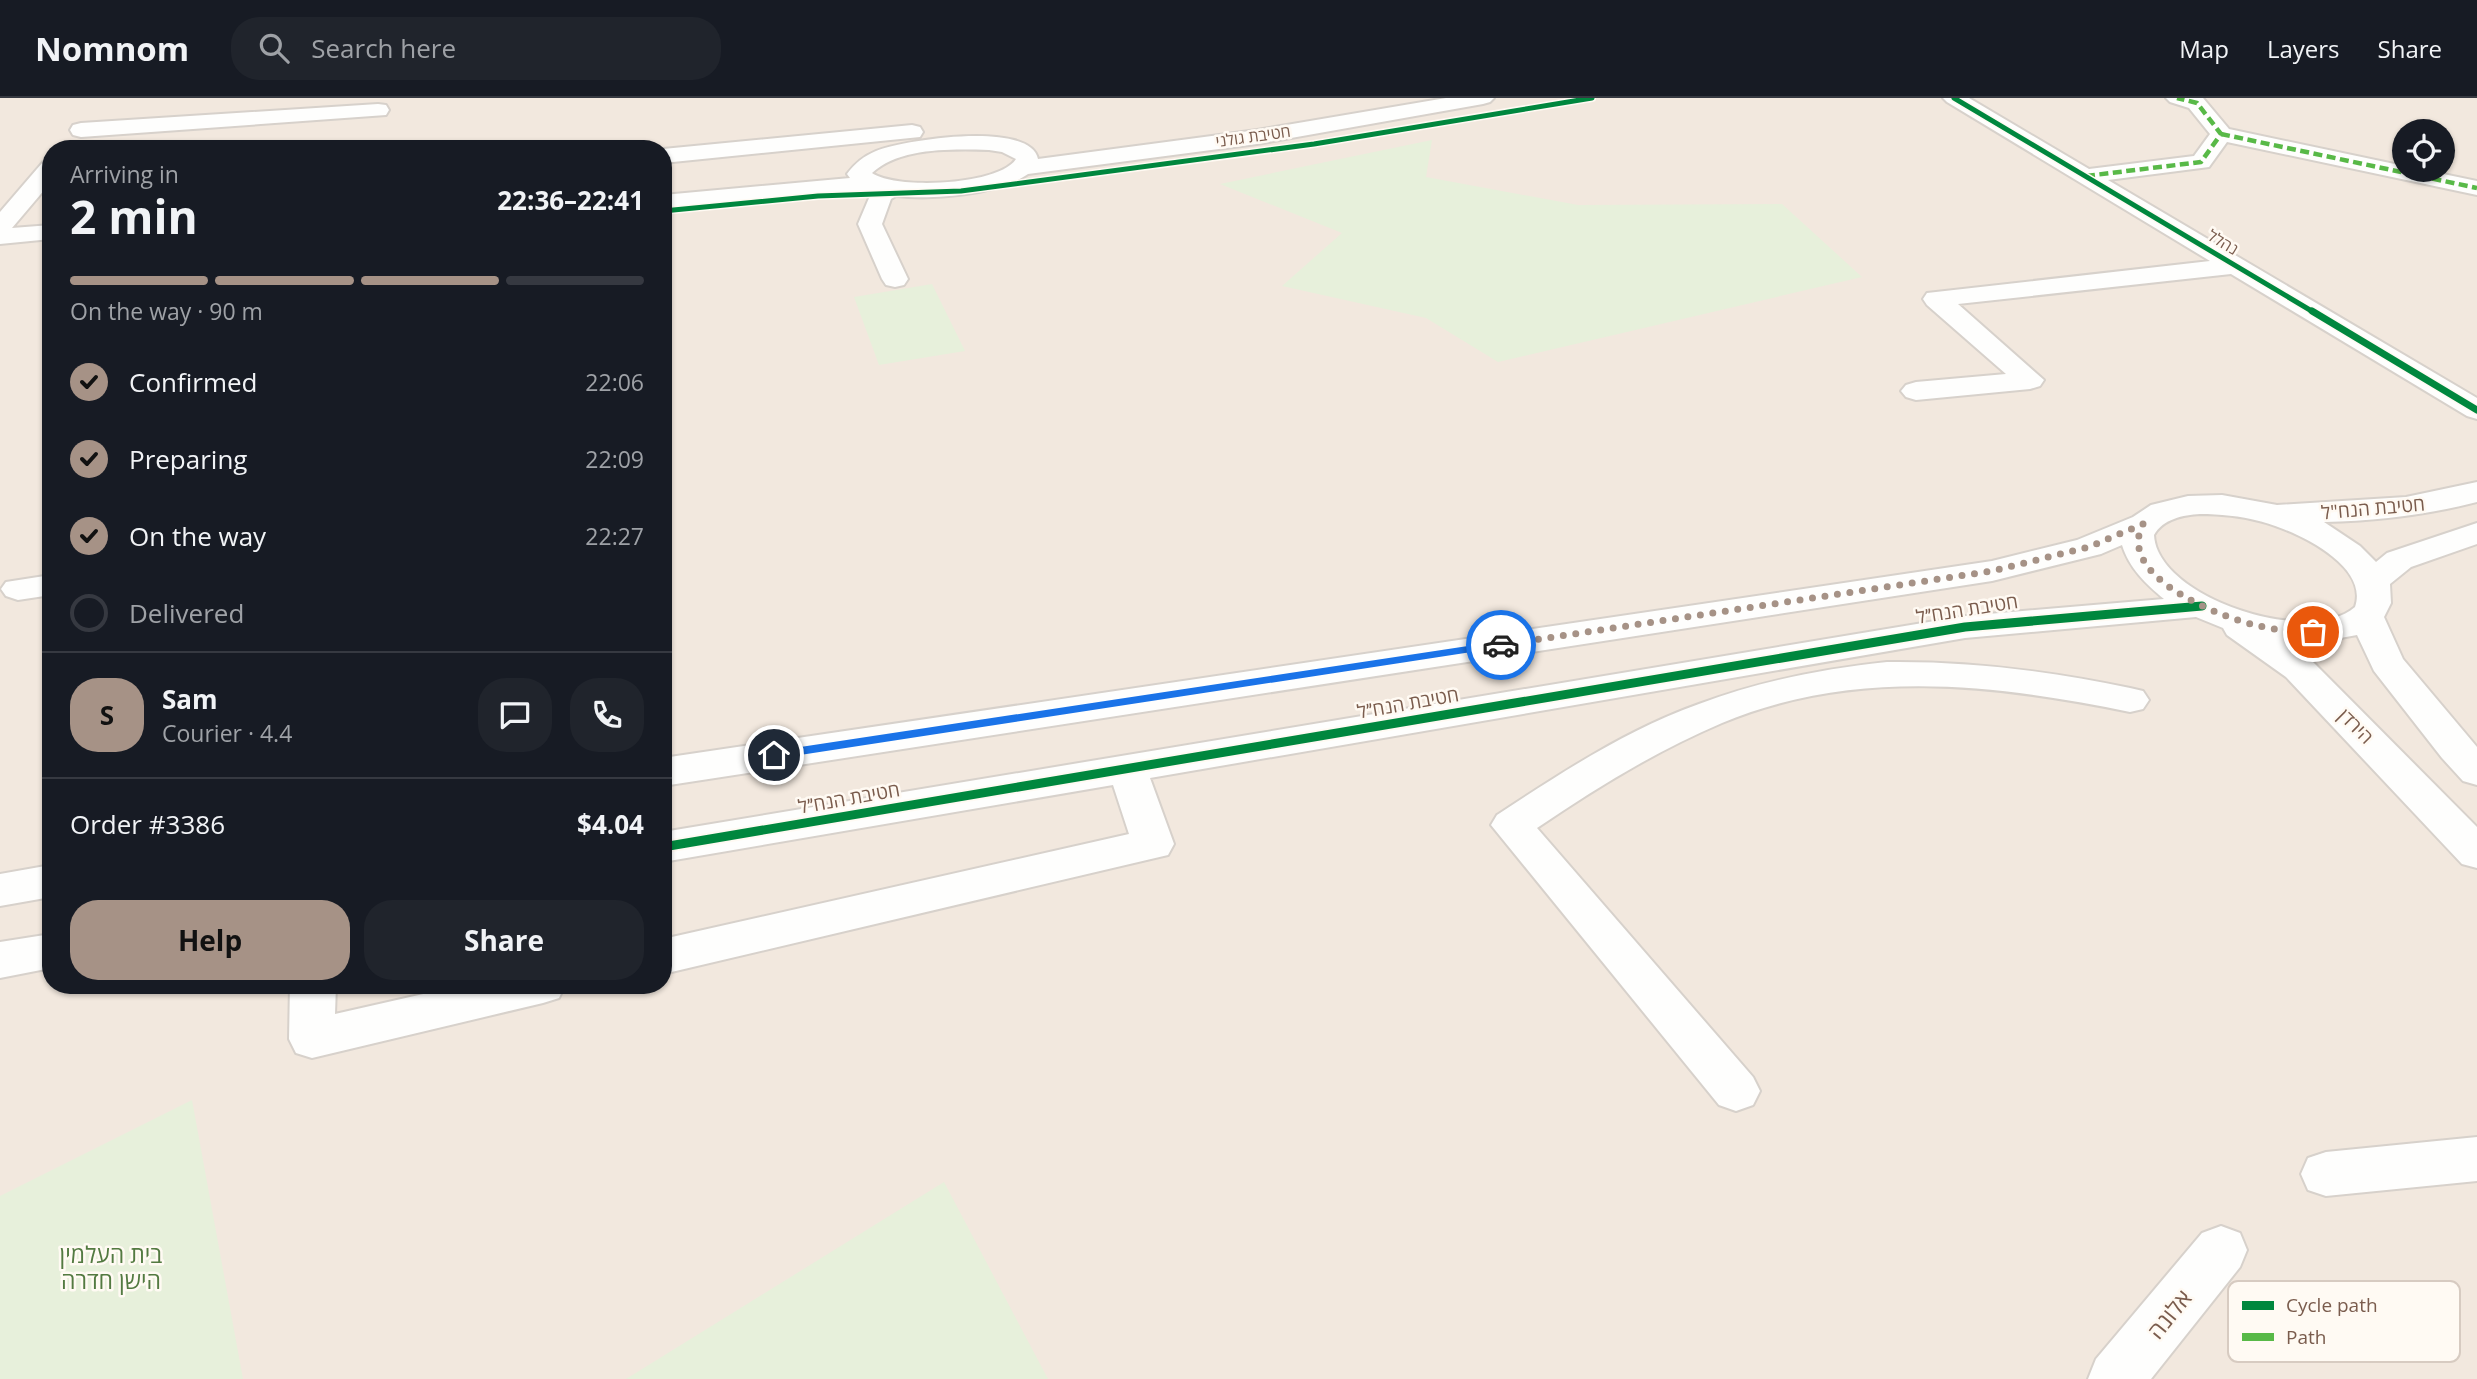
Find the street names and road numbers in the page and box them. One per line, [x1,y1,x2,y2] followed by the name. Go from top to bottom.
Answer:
[1214,120,1292,152] street label: חטיבת גולני
[2203,224,2243,260] street label: נהלל
[2320,491,2426,525] street label: חטיבת הנח"ל
[1914,588,2020,630] street label: חטיבת הנח״ל
[1355,681,1461,725] street label: חטיבת הנח״ל
[2333,703,2379,749] street label: הירדן
[796,776,902,820] street label: חטיבת הנח״ל
[2139,1283,2199,1345] street label: אלונה

